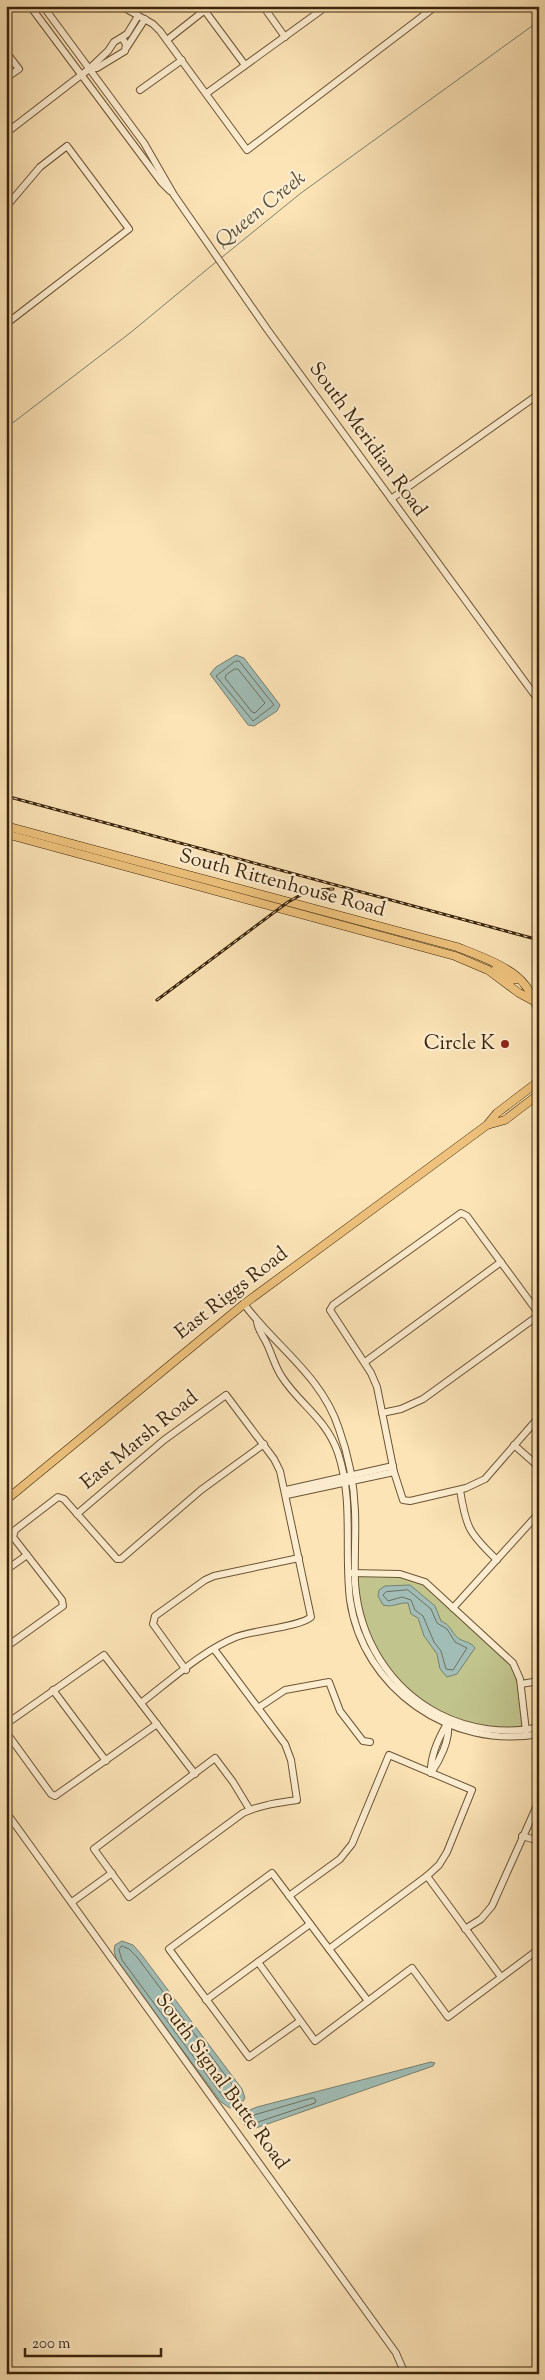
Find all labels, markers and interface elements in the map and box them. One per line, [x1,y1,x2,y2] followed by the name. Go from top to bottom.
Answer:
[209,164,313,256] water label: Queen Creek
[301,357,433,523] street label: South Meridian Road
[176,843,388,925] street label: South Rittenhouse Road
[424,1030,496,1059] place label: Circle K
[499,1038,511,1050] marker: Circle K
[169,1240,295,1348] street label: East Riggs Road
[75,1384,205,1498] street label: East Marsh Road
[147,1988,295,2176] street label: South Signal Butte Road
[25,2325,161,2357] scale bar
[32,2334,71,2355] text: 200 m

